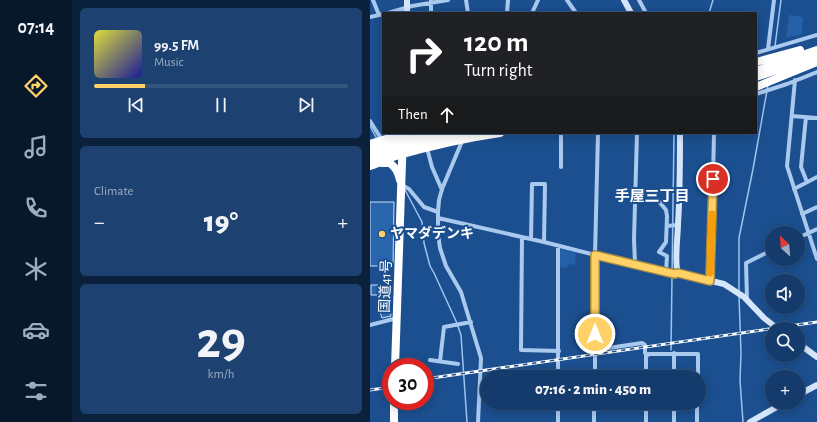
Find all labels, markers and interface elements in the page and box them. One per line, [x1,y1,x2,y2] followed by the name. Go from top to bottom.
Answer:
[18,19,54,37] text: 07:14
[398,28,450,80] icon: right
[464,29,529,57] text: 120 m
[154,38,199,53] text: 99.5 FM
[154,56,184,69] text: Music
[464,62,533,80] text: Turn right
[22,72,50,100] icon: directions
[125,94,147,116] icon: previous
[210,94,232,116] icon: pause
[295,94,317,116] icon: next
[436,104,458,126] icon: ahead
[398,107,428,122] text: Then
[22,133,50,161] icon: music
[696,162,730,196] pin
[702,168,724,190] icon: arrive
[94,185,133,198] text: Climate
[614,188,690,204] district label: 手屋三丁目
[22,194,50,222] icon: phone
[204,207,238,237] text: 19°
[94,211,105,233] text: −
[337,211,348,233] text: +
[390,225,474,241] place label: ヤマダデンキ
[765,226,805,266] north arrow
[765,226,805,410] map controls
[377,229,387,239] marker: ヤマダデンキ
[22,255,50,283] icon: climate
[377,259,394,313] street label: 国道41号
[765,274,805,314] button: sound
[574,313,616,355] position arrow
[196,315,246,367] text: 29
[22,316,50,344] icon: car
[765,322,805,362] button: search
[382,358,434,410] speed limit sign: 30
[208,368,234,381] text: km/h
[765,370,805,410] button: +
[22,377,50,405] icon: filters
[535,382,651,397] text: 07:16 · 2 min · 450 m

